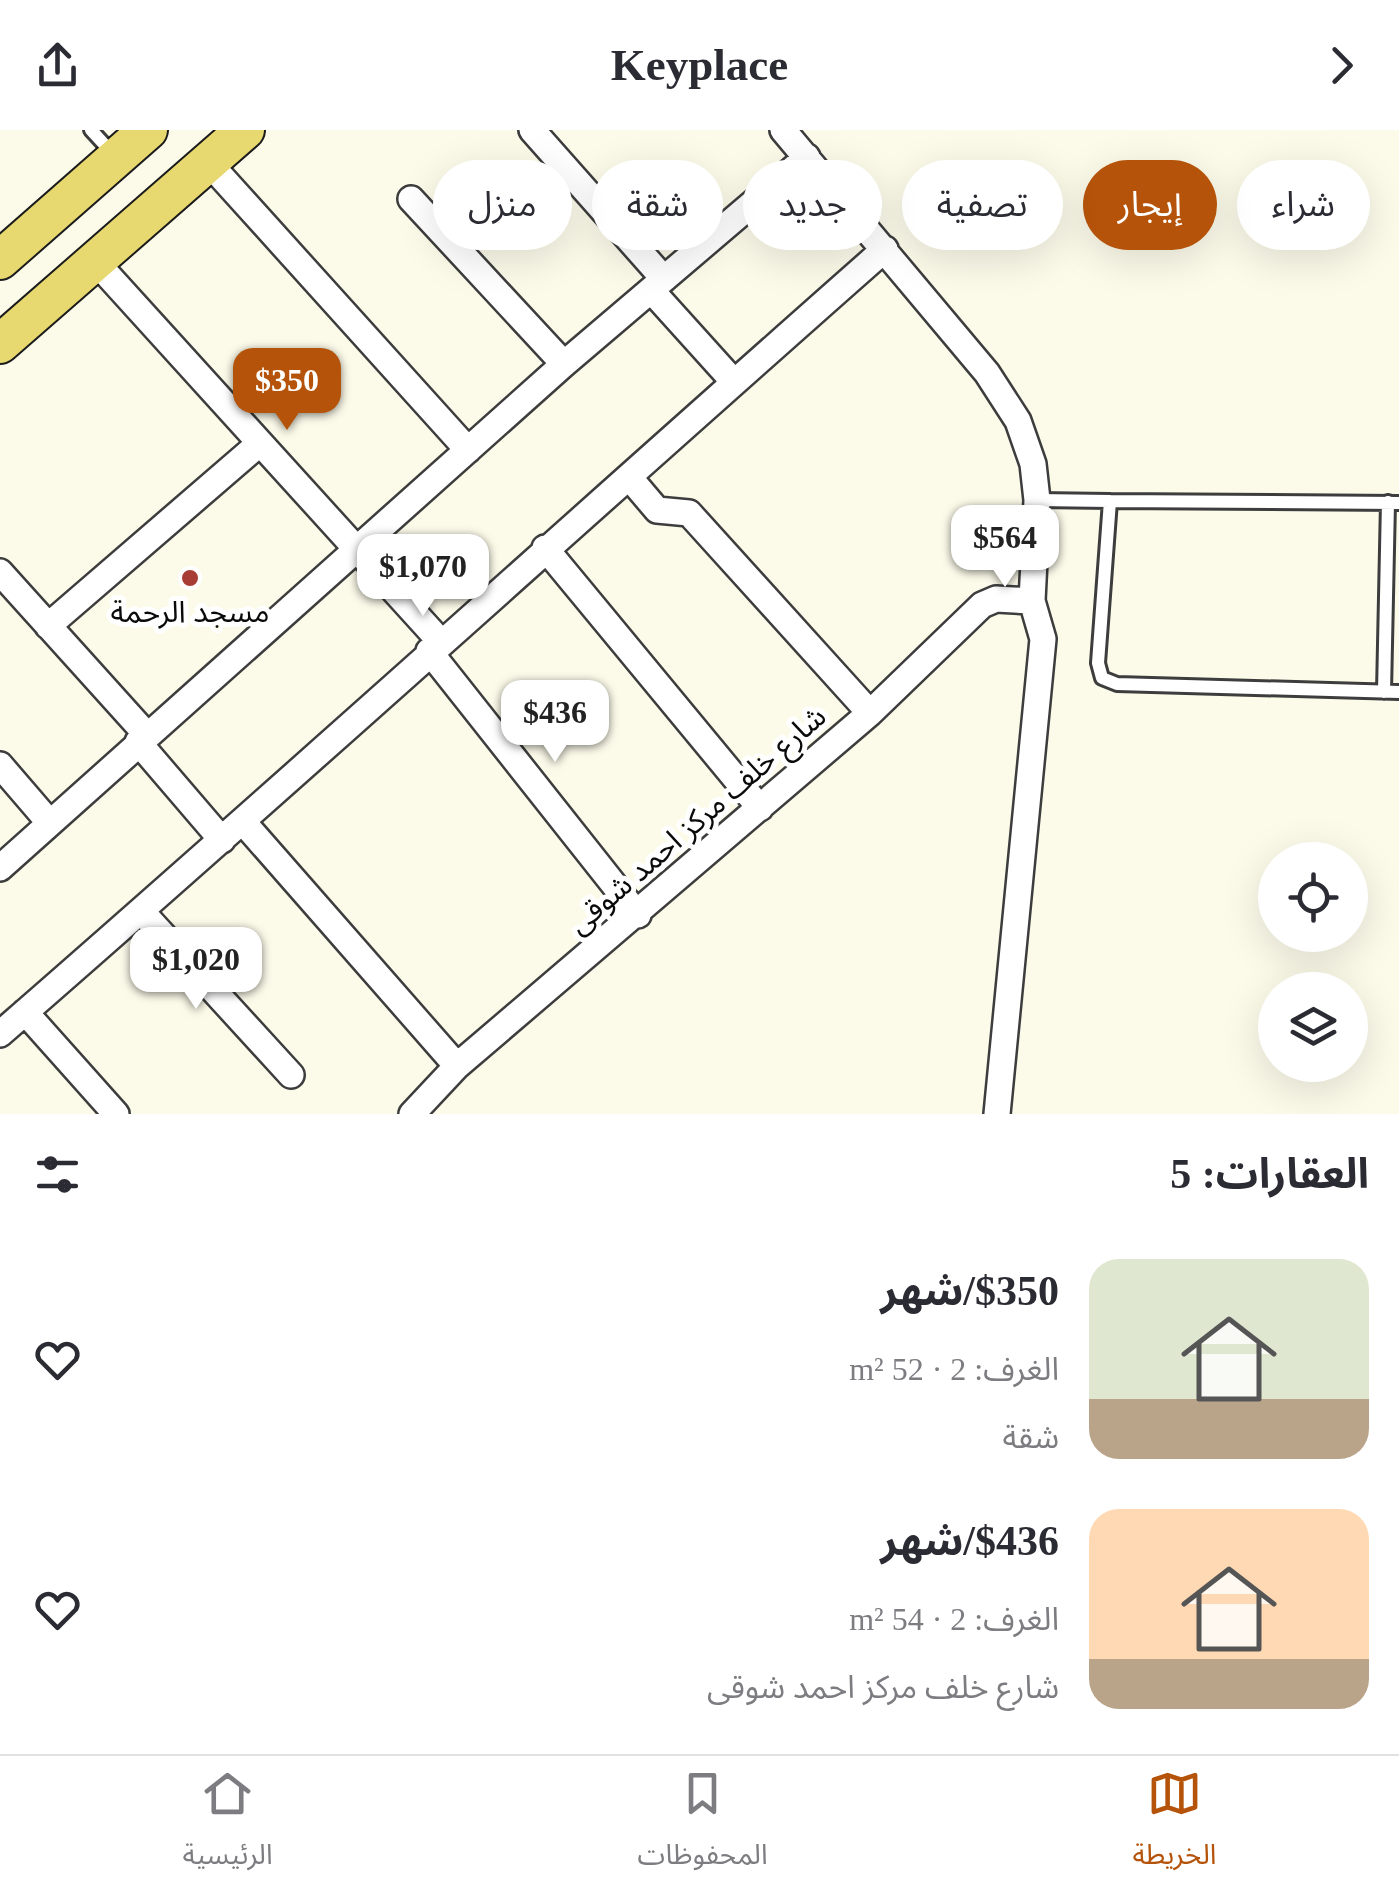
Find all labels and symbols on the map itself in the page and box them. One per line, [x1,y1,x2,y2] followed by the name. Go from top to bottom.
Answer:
[228,348,346,433] pin: $350
[946,505,1064,590] pin: $564
[342,534,504,619] pin: $1,070
[179,567,201,589] marker: مسجد الرحمة
[110,595,270,629] place label: مسجد الرحمة
[496,680,614,765] pin: $436
[561,699,836,945] street label: شارع خلف مركز احمد شوقى
[115,927,277,1012] pin: $1,020

